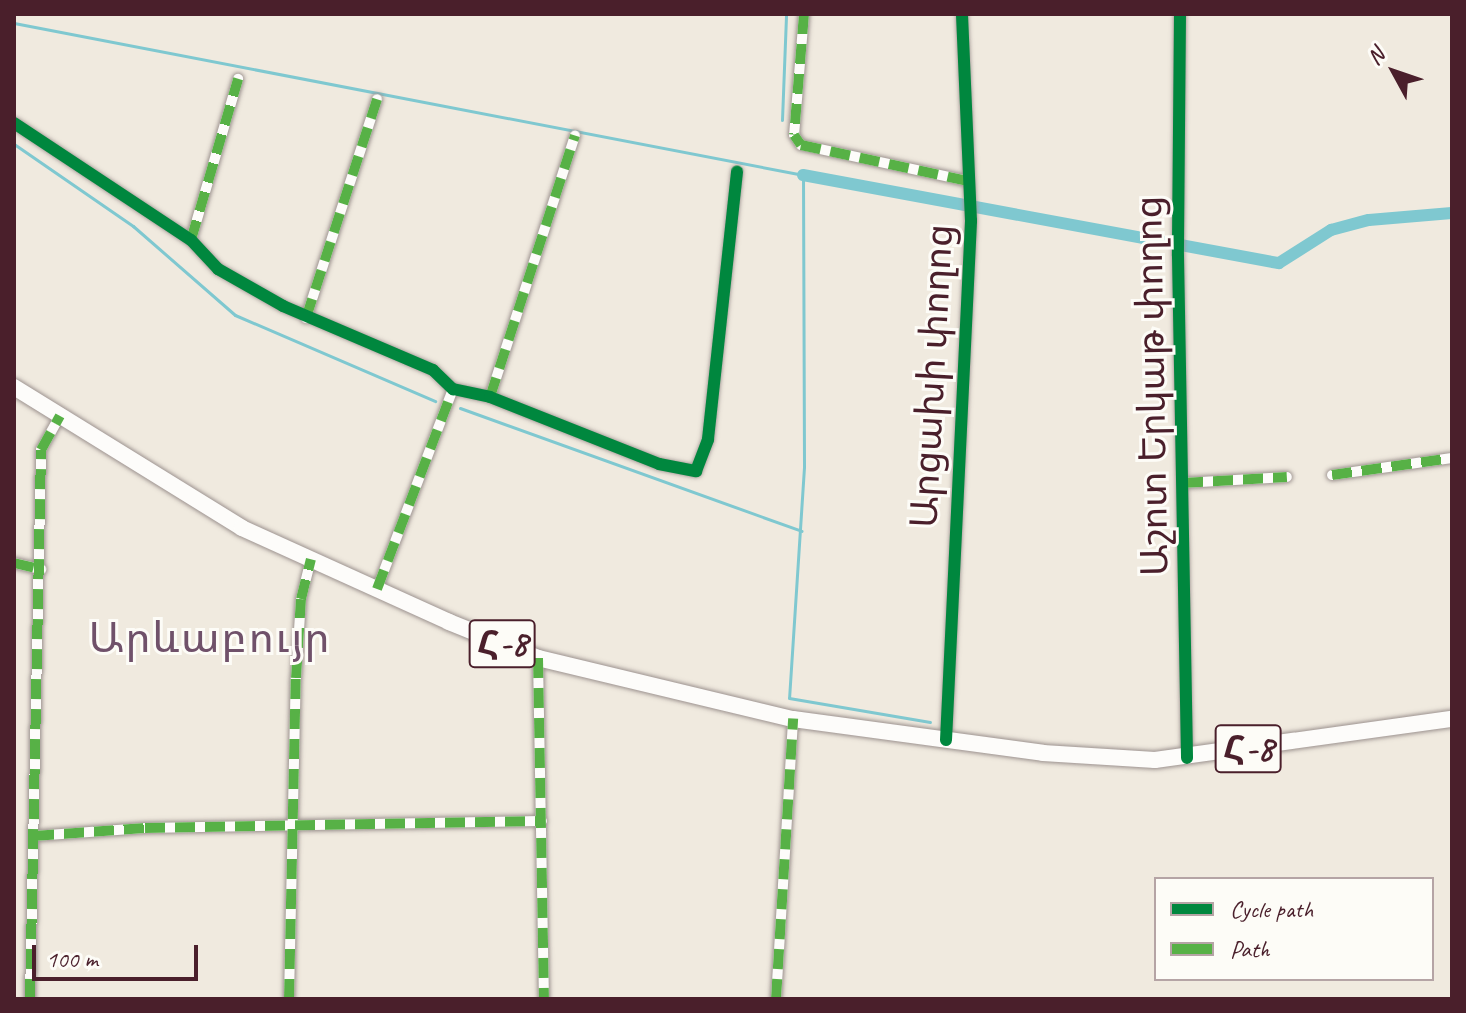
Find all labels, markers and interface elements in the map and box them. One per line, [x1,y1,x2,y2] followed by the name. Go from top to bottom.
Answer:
[1354,32,1434,112] north arrow
[1361,42,1391,71] text: N
[1126,195,1178,577] street label: Աշոտ Երկաթ փողոց
[901,223,963,529] street label: Արցախի փողոց
[468,612,536,676] road number: Հ-8
[89,614,331,664] district label: Արևաբույր
[1214,717,1282,781] road number: Հ-8
[1154,877,1434,981] legend
[1230,894,1313,924] text: Cycle path
[36,929,202,979] scale bar
[1230,934,1270,964] text: Path
[46,944,98,974] text: 100 m

